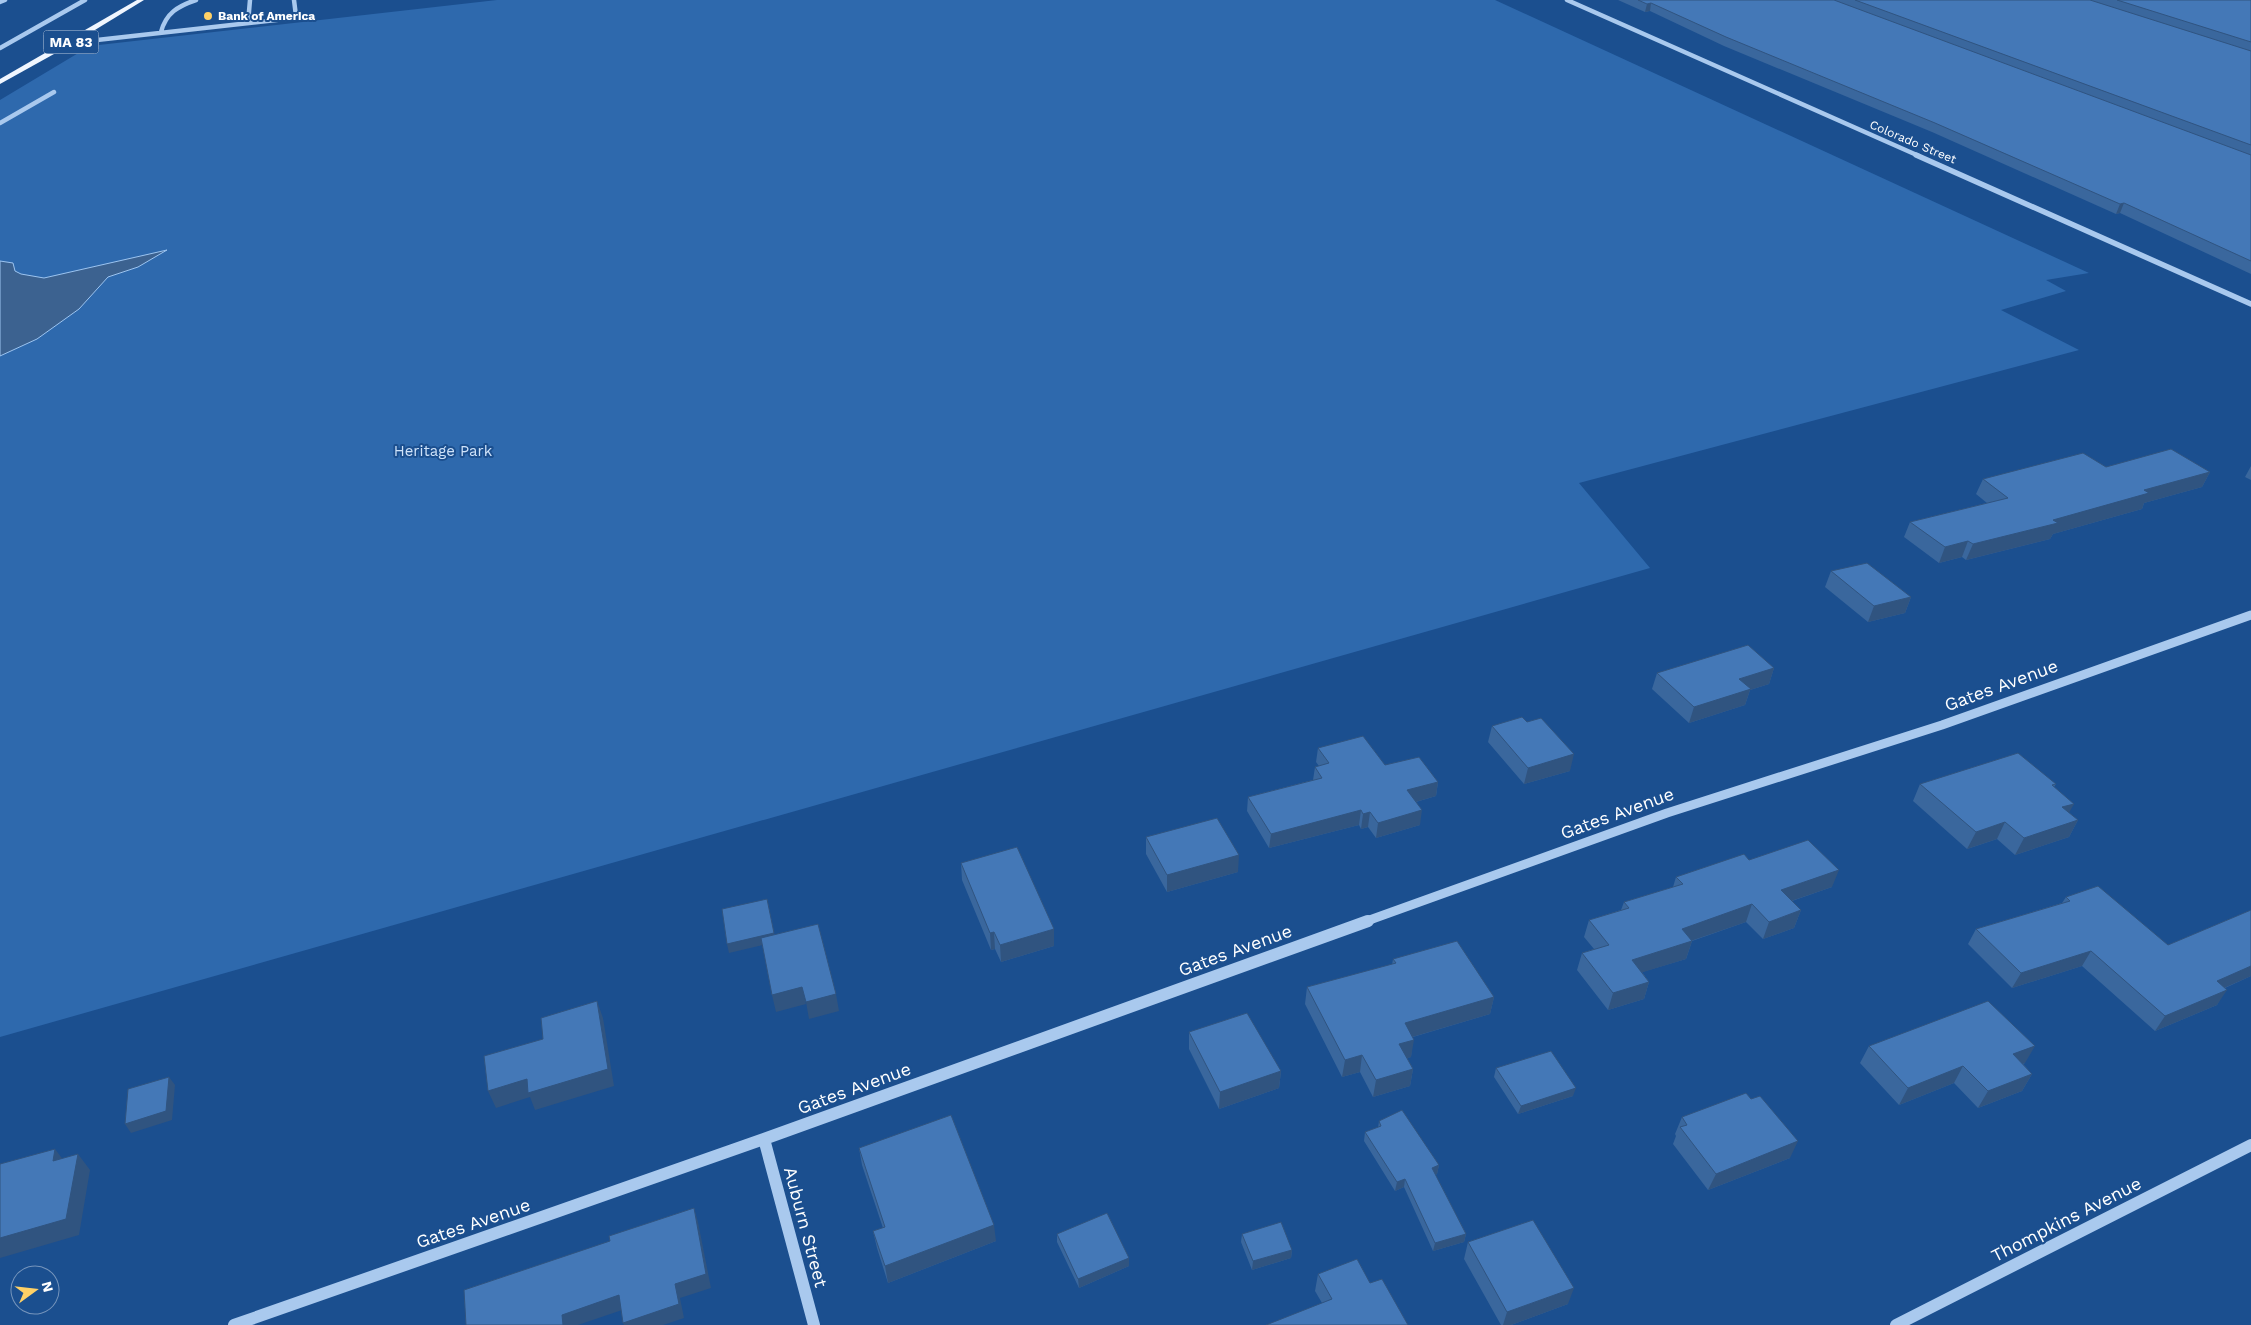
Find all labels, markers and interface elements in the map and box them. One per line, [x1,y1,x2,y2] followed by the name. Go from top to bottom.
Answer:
[218,9,315,23] place label: Bank of America
[202,10,214,22] marker: Bank of America
[44,31,98,54] road number: MA 83
[1868,117,1958,167] street label: Colorado Street
[394,442,493,460] park label: Heritage Park
[1941,655,2061,715] street label: Gates Avenue
[1557,783,1677,843] street label: Gates Avenue
[1175,920,1295,980] street label: Gates Avenue
[794,1058,914,1118] street label: Gates Avenue
[780,1164,832,1290] street label: Auburn Street
[1987,1172,2145,1266] street label: Thompkins Avenue
[413,1194,533,1252] street label: Gates Avenue
[10,1265,60,1315] north arrow
[38,1280,57,1294] text: N

